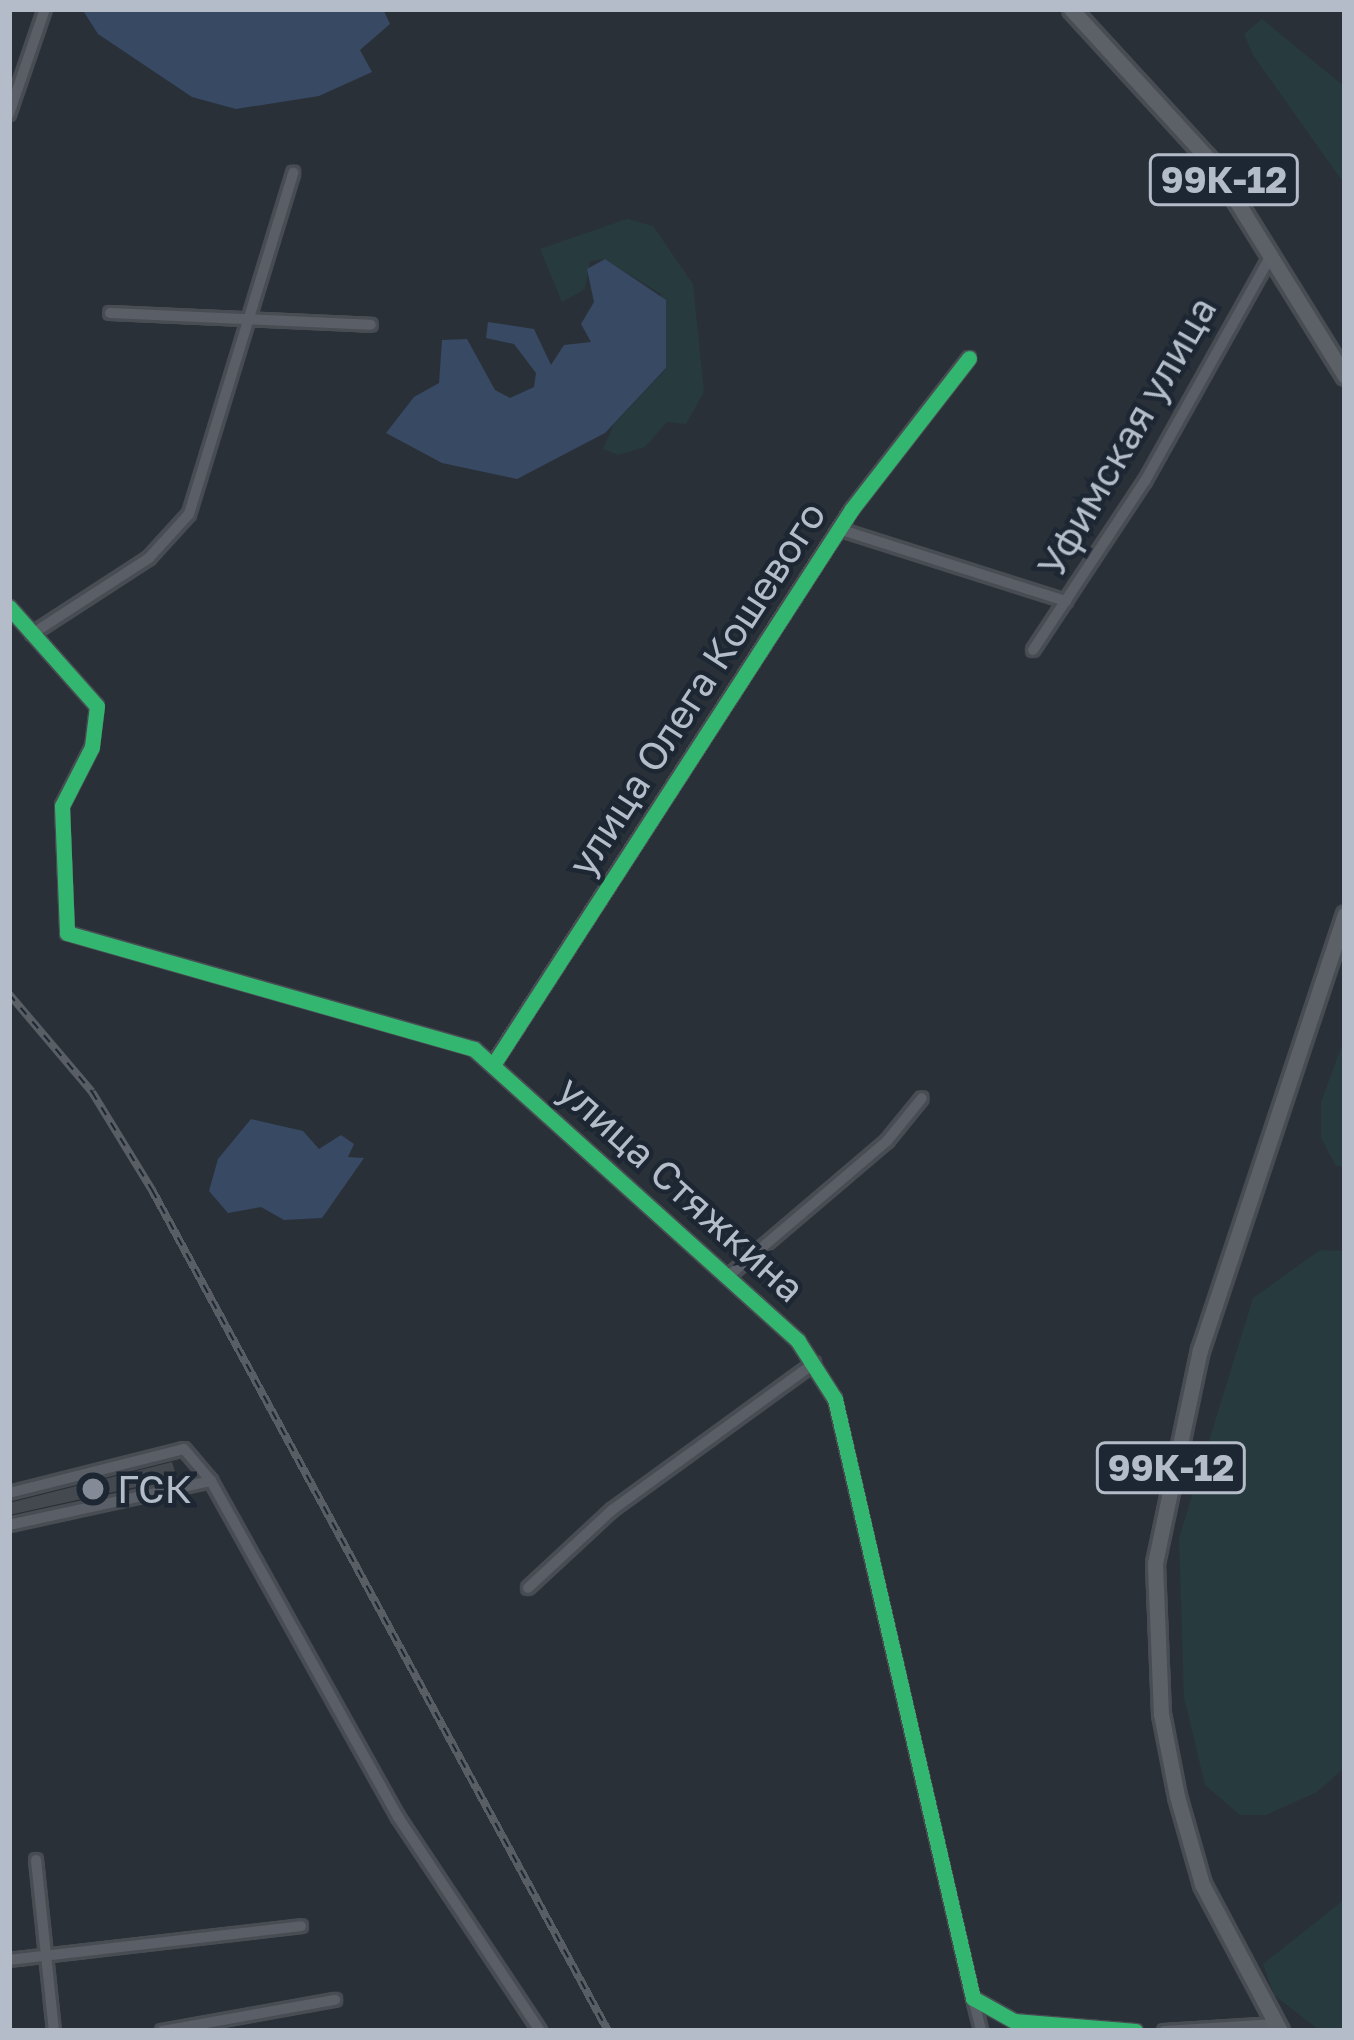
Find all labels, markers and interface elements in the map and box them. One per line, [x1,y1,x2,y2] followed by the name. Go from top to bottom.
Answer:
[1146,150,1302,210] road number: 99К-12
[1028,288,1226,586] street label: Уфимская улица
[558,493,836,885] street label: улица Олега Кошевого
[548,1066,814,1312] street label: улица Стяжкина
[1093,1438,1249,1498] road number: 99К-12
[117,1466,192,1512] place label: ГСК
[80,1476,106,1502] marker: ГСК

